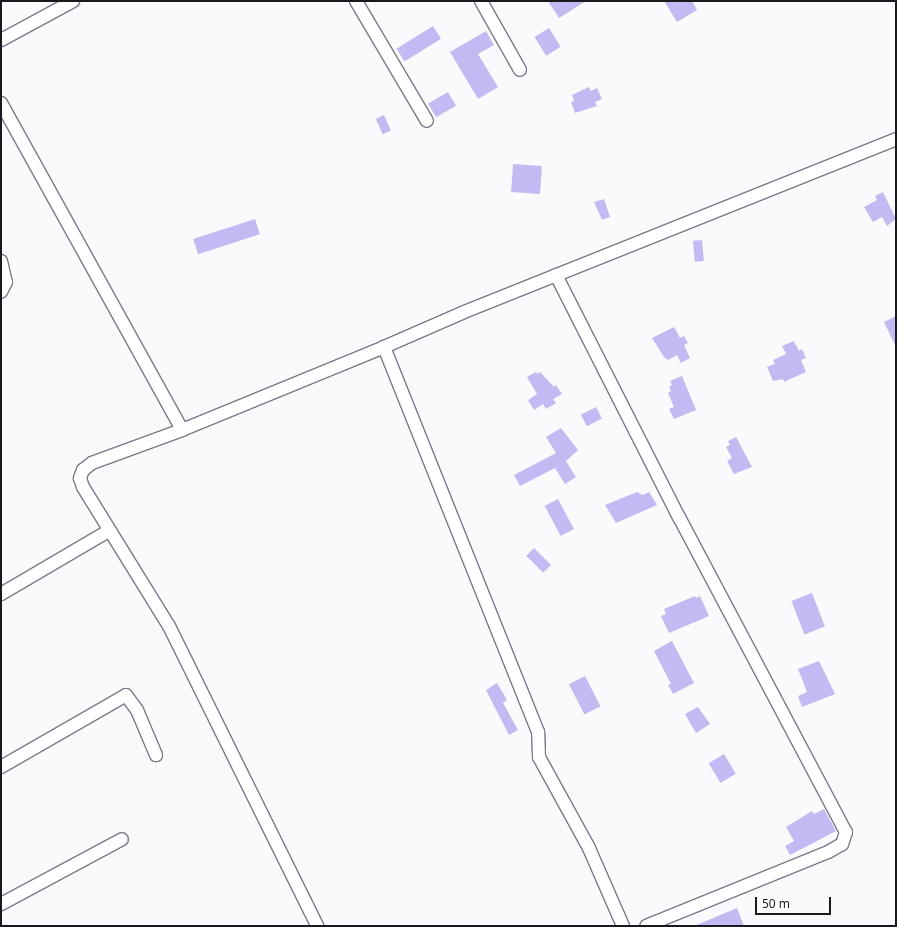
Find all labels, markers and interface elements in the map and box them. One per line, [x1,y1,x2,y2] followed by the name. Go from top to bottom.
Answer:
[757,889,833,915] scale bar
[762,895,790,912] text: 50 m

